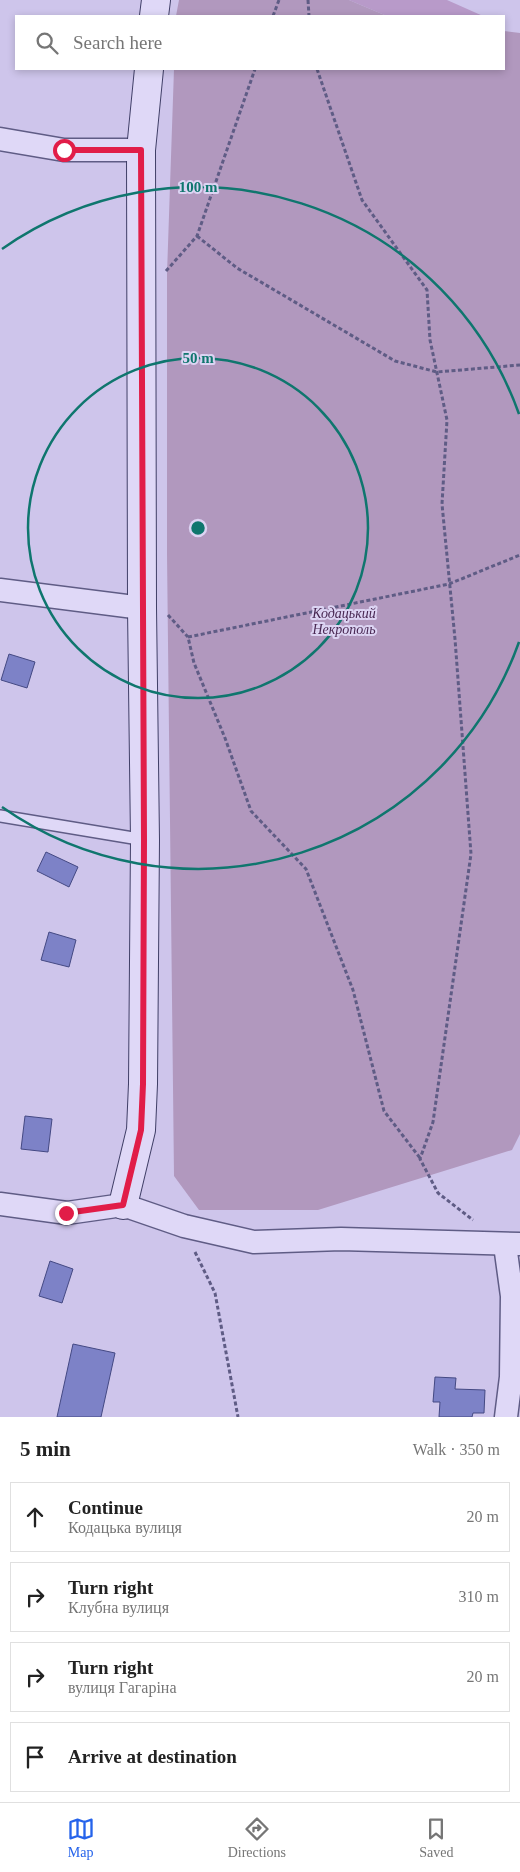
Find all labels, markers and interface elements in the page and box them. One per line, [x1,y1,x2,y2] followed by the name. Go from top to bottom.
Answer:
[15,15,505,70] search box
[33,29,61,57] icon: search
[73,32,162,53] text: Search here
[53,139,76,162] route start
[179,179,218,195] text: 100 m
[182,350,214,366] text: 50 m
[189,519,207,537] centre of rings
[311,606,376,637] park label: Кодацький Некрополь
[55,1202,78,1225] route end
[20,1437,71,1461] text: 5 min
[413,1441,500,1458] text: Walk · 350 m
[68,1497,143,1518] text: Continue
[21,1503,49,1531] icon: ahead
[467,1508,499,1525] text: 20 m
[68,1519,182,1536] text: Кодацька вулиця
[68,1577,153,1598] text: Turn right
[21,1583,49,1611] icon: right
[459,1588,499,1605] text: 310 m
[68,1599,169,1616] text: Клубна вулиця
[68,1657,153,1678] text: Turn right
[21,1663,49,1691] icon: right
[467,1668,499,1685] text: 20 m
[68,1679,177,1696] text: вулиця Гагаріна
[21,1743,49,1771] icon: arrive
[68,1746,237,1767] text: Arrive at destination
[67,1815,95,1861] tab: Map
[228,1815,286,1861] tab: Directions
[419,1815,453,1861] tab: Saved

